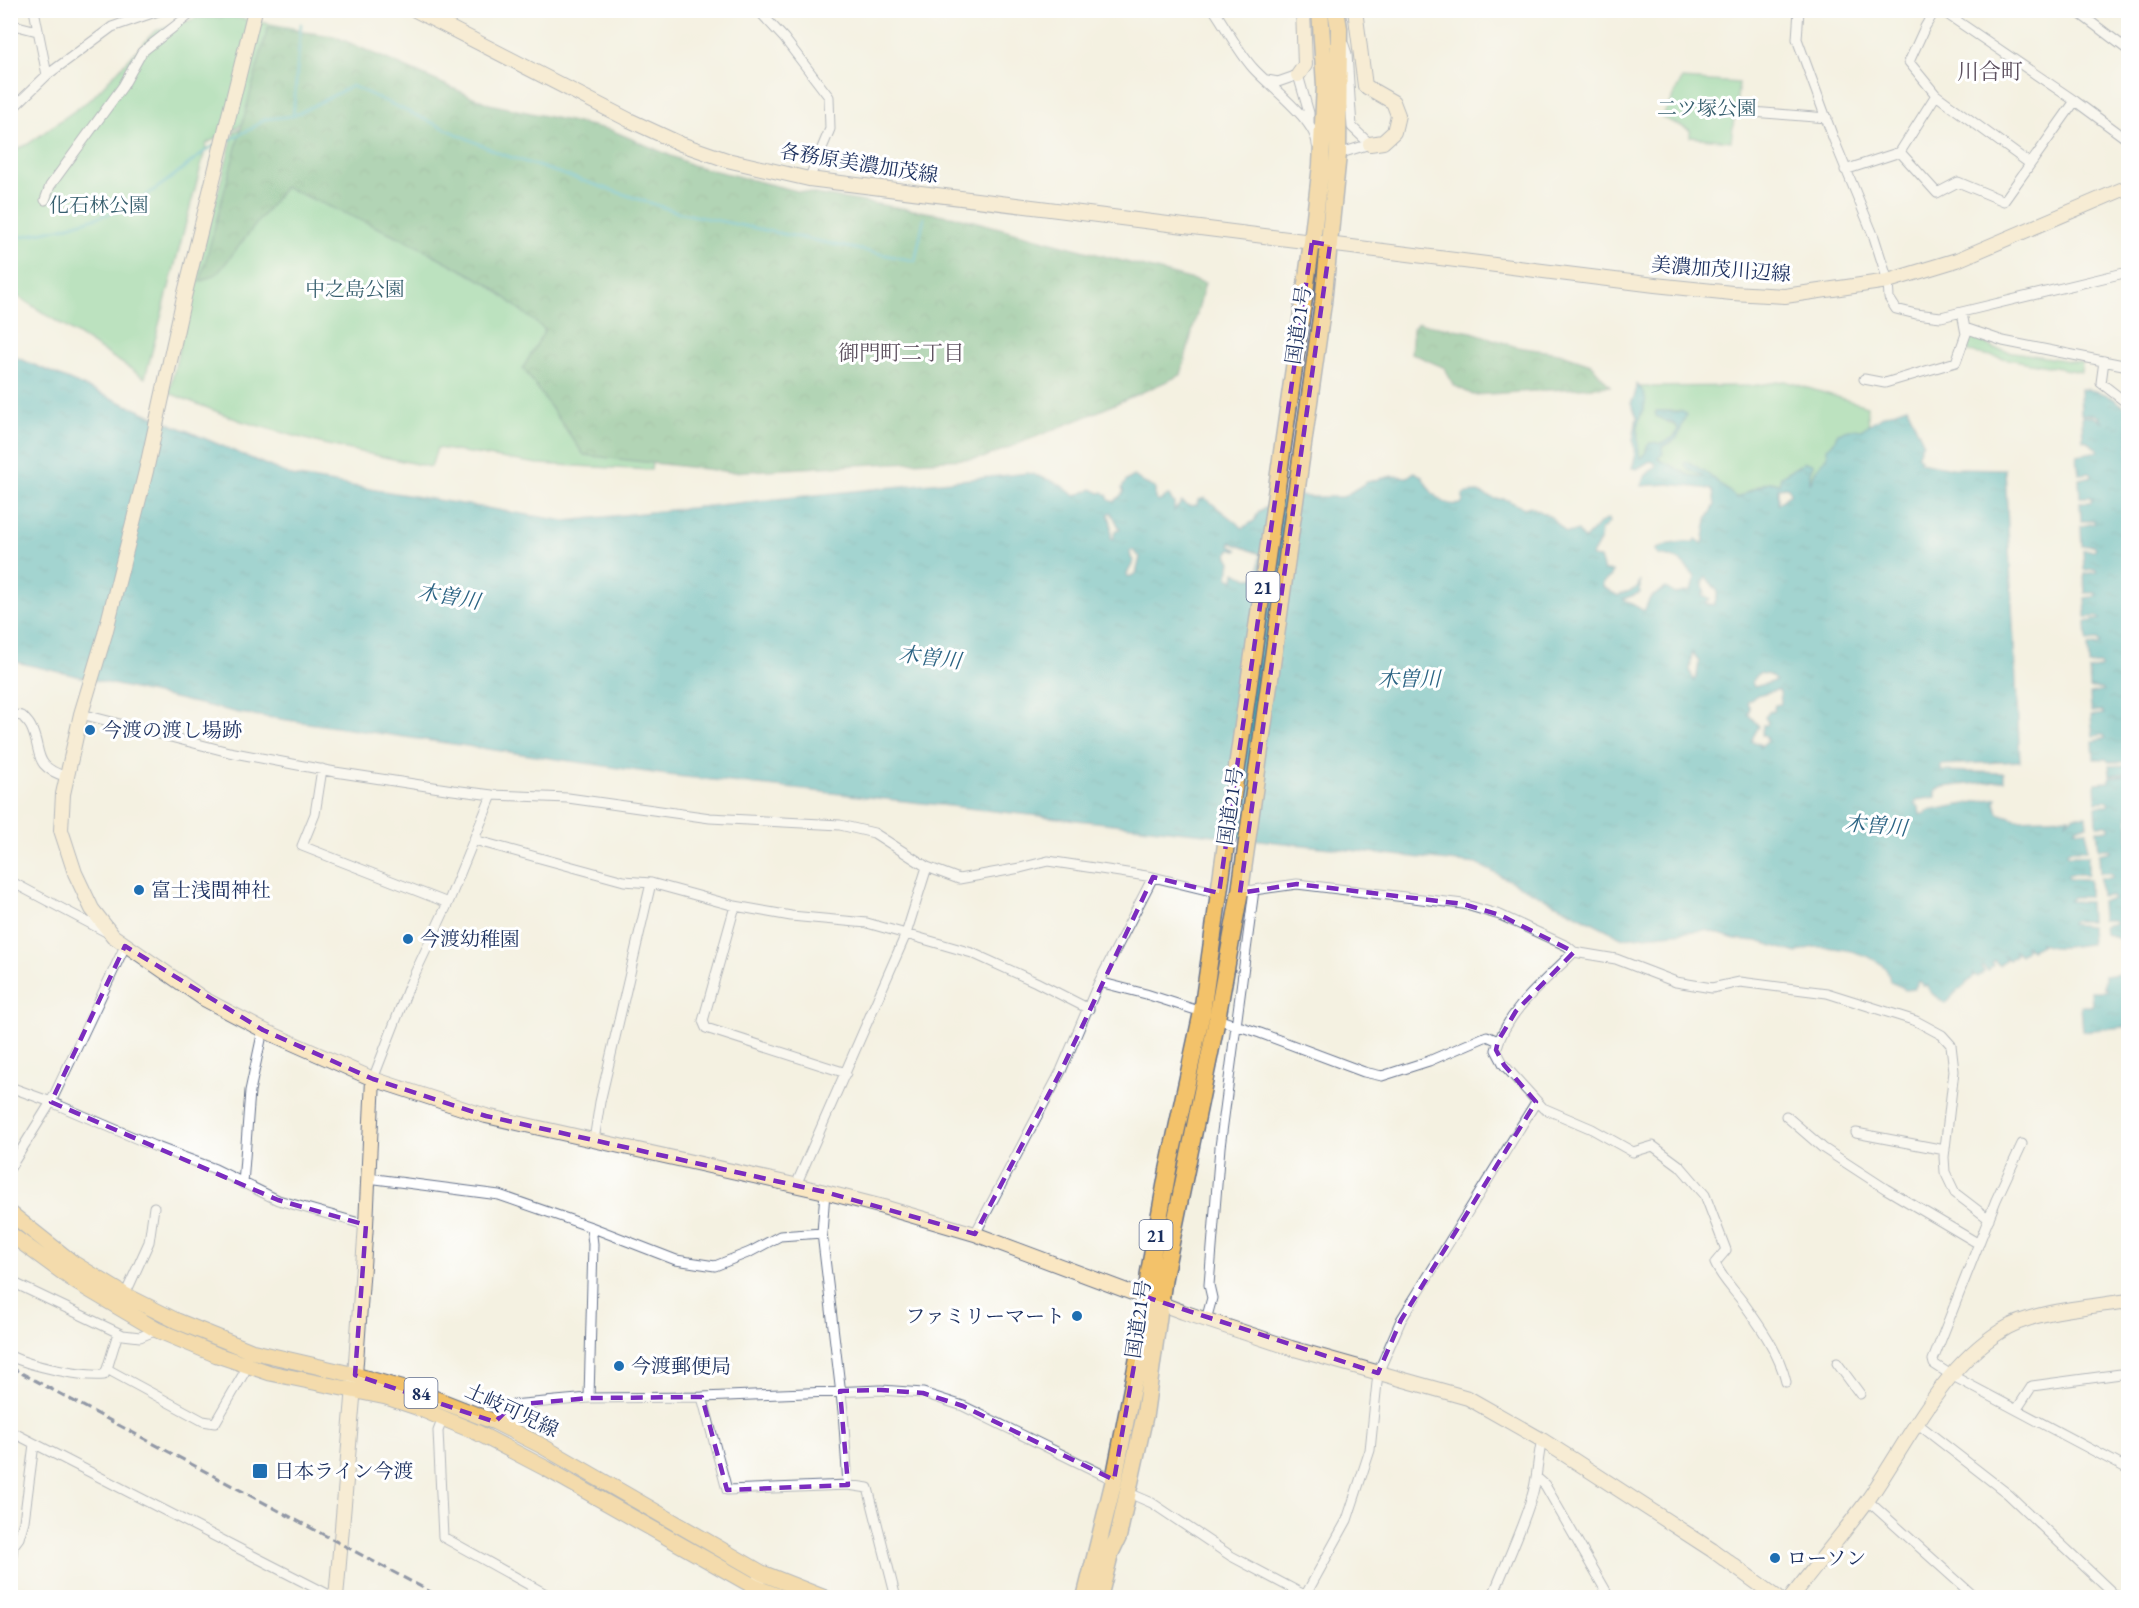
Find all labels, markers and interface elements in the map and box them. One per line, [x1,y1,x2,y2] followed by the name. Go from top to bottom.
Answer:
[1957,57,2023,86] district label: 川合町
[1657,95,1757,121] park label: 二ツ塚公園
[778,138,940,188] street label: 各務原美濃加茂線
[49,192,149,218] park label: 化石林公園
[1650,251,1792,287] street label: 美濃加茂川辺線
[305,276,405,302] park label: 中之島公園
[1280,284,1316,366] street label: 国道21号
[838,339,964,366] district label: 御門町二丁目
[1246,572,1280,602] road number: 21
[416,577,484,615] water label: 木曽川
[897,640,965,674] water label: 木曽川
[1378,665,1442,692] water label: 木曽川
[102,717,242,743] place label: 今渡の渡し場跡
[83,723,97,737] marker: 今渡の渡し場跡
[1212,765,1248,847] street label: 国道21号
[1843,809,1911,841] water label: 木曽川
[151,877,271,903] place label: 富士浅間神社
[132,883,146,897] marker: 富士浅間神社
[420,926,520,952] place label: 今渡幼稚園
[401,932,415,946] marker: 今渡幼稚園
[1140,1220,1172,1250] road number: 21
[1120,1278,1156,1360] street label: 国道21号
[905,1303,1065,1329] place label: ファミリーマート
[1070,1309,1084,1323] marker: ファミリーマート
[631,1353,731,1379] place label: 今渡郵便局
[612,1359,626,1373] marker: 今渡郵便局
[461,1377,563,1443] street label: 土岐可児線
[404,1378,438,1408] road number: 84
[274,1458,413,1484] place label: 日本ライン今渡
[251,1462,269,1480] marker: 日本ライン今渡
[1787,1545,1866,1571] place label: ローソン
[1768,1551,1782,1565] marker: ローソン

